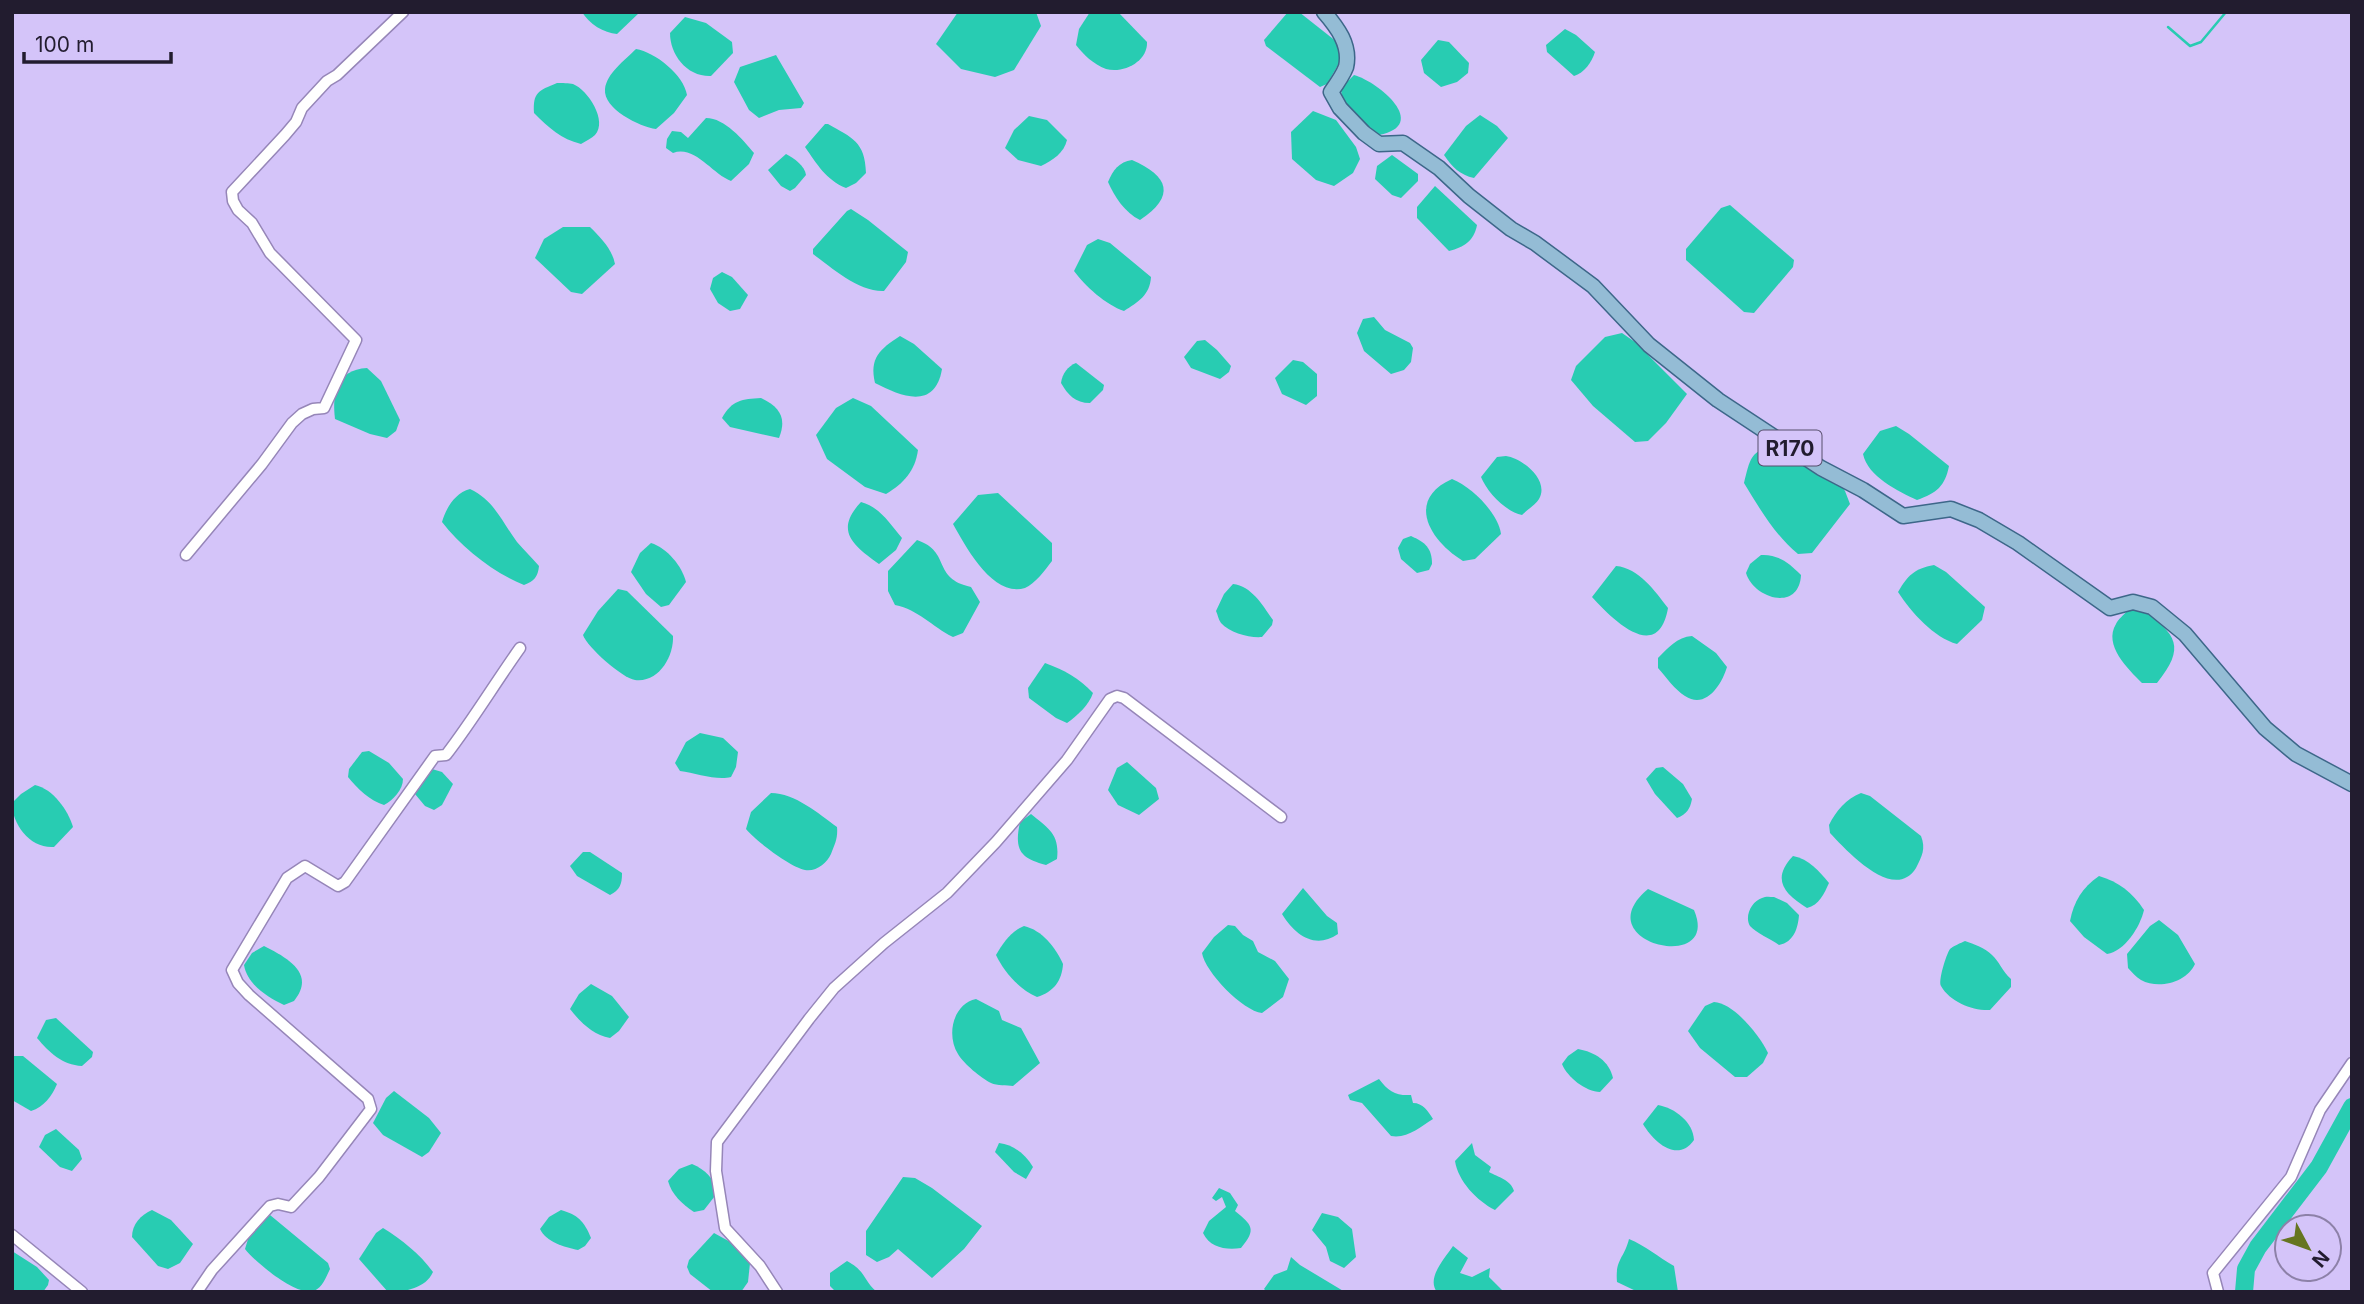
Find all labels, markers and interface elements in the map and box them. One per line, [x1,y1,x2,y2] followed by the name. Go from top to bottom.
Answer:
[24,21,172,65] scale bar
[35,32,94,57] text: 100 m
[1758,430,1822,466] road number: R170
[2273,1213,2343,1283] north arrow
[2307,1246,2334,1272] text: N

